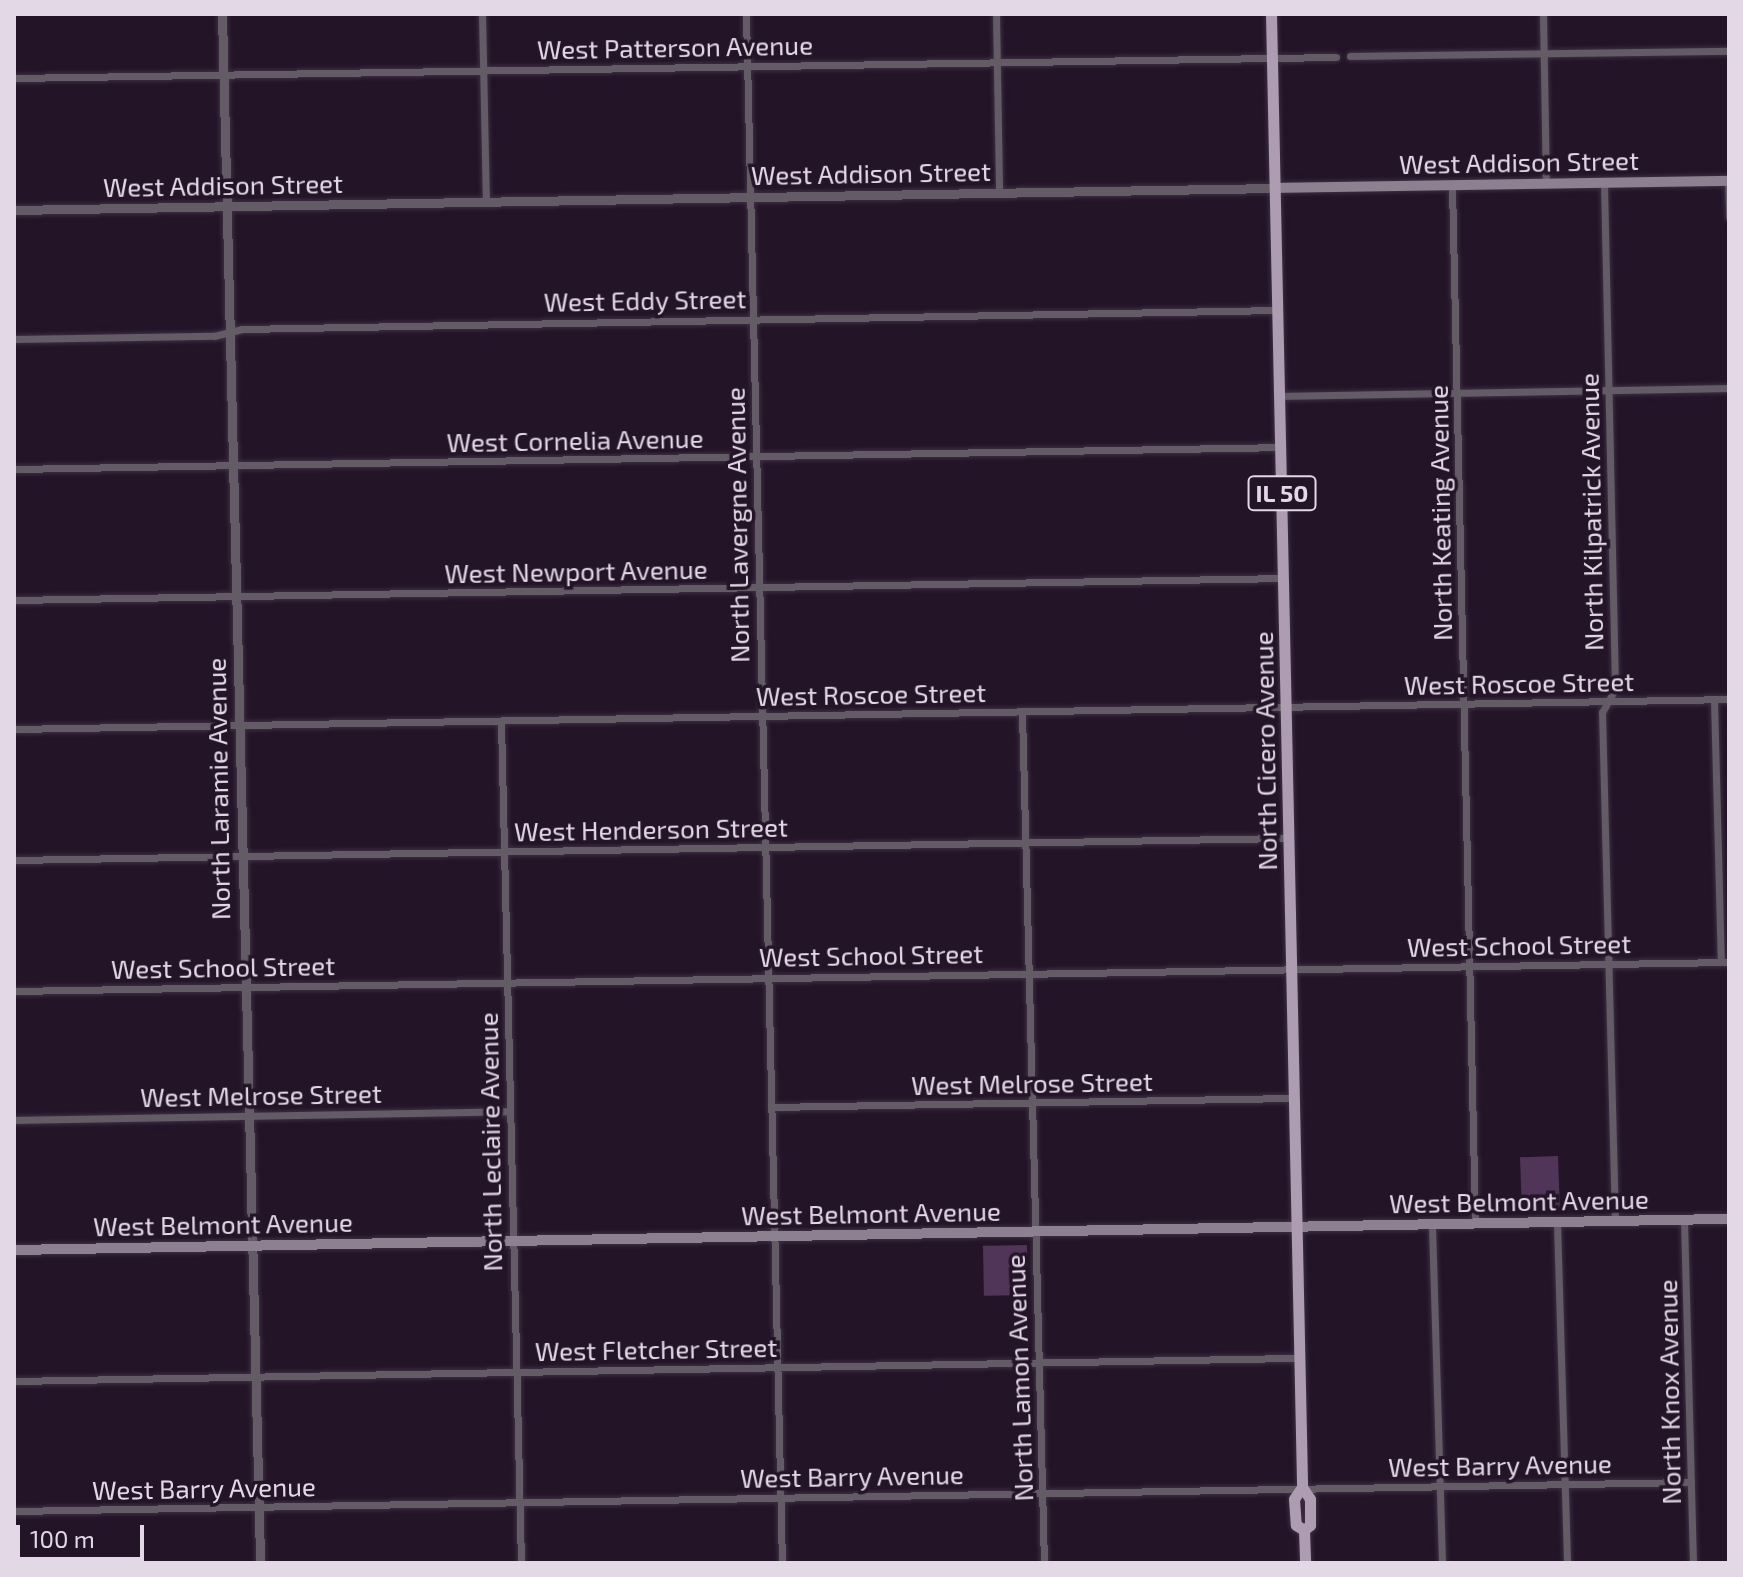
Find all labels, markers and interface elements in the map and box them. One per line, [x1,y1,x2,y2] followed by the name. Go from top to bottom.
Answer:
[536,29,814,65] street label: West Patterson Avenue
[1398,144,1640,180] street label: West Addison Street
[750,155,992,191] street label: West Addison Street
[102,167,344,203] street label: West Addison Street
[543,283,747,317] street label: West Eddy Street
[1573,372,1609,652] street label: North Kilpatrick Avenue
[1422,385,1458,641] street label: North Keating Avenue
[719,387,755,663] street label: North Lavergne Avenue
[446,422,704,458] street label: West Cornelia Avenue
[1246,473,1318,513] road number: IL 50
[444,553,708,589] street label: West Newport Avenue
[1247,631,1283,871] street label: North Cicero Avenue
[200,657,236,921] street label: North Laramie Avenue
[1404,665,1634,701] street label: West Roscoe Street
[756,676,986,712] street label: West Roscoe Street
[514,811,788,847] street label: West Henderson Street
[1406,927,1632,963] street label: West School Street
[758,937,984,973] street label: West School Street
[110,949,336,985] street label: West School Street
[472,1012,508,1272] street label: North Leclaire Avenue
[911,1065,1153,1101] street label: West Melrose Street
[140,1077,382,1113] street label: West Melrose Street
[1389,1183,1649,1219] street label: West Belmont Avenue
[741,1195,1001,1231] street label: West Belmont Avenue
[93,1206,353,1242] street label: West Belmont Avenue
[999,1254,1039,1502] street label: North Lamon Avenue
[1651,1279,1687,1505] street label: North Knox Avenue
[534,1331,778,1367] street label: West Fletcher Street
[1387,1447,1613,1483] street label: West Barry Avenue
[739,1458,965,1494] street label: West Barry Avenue
[91,1470,317,1506] street label: West Barry Avenue
[20,1509,148,1559] scale bar
[30,1524,95,1553] text: 100 m

